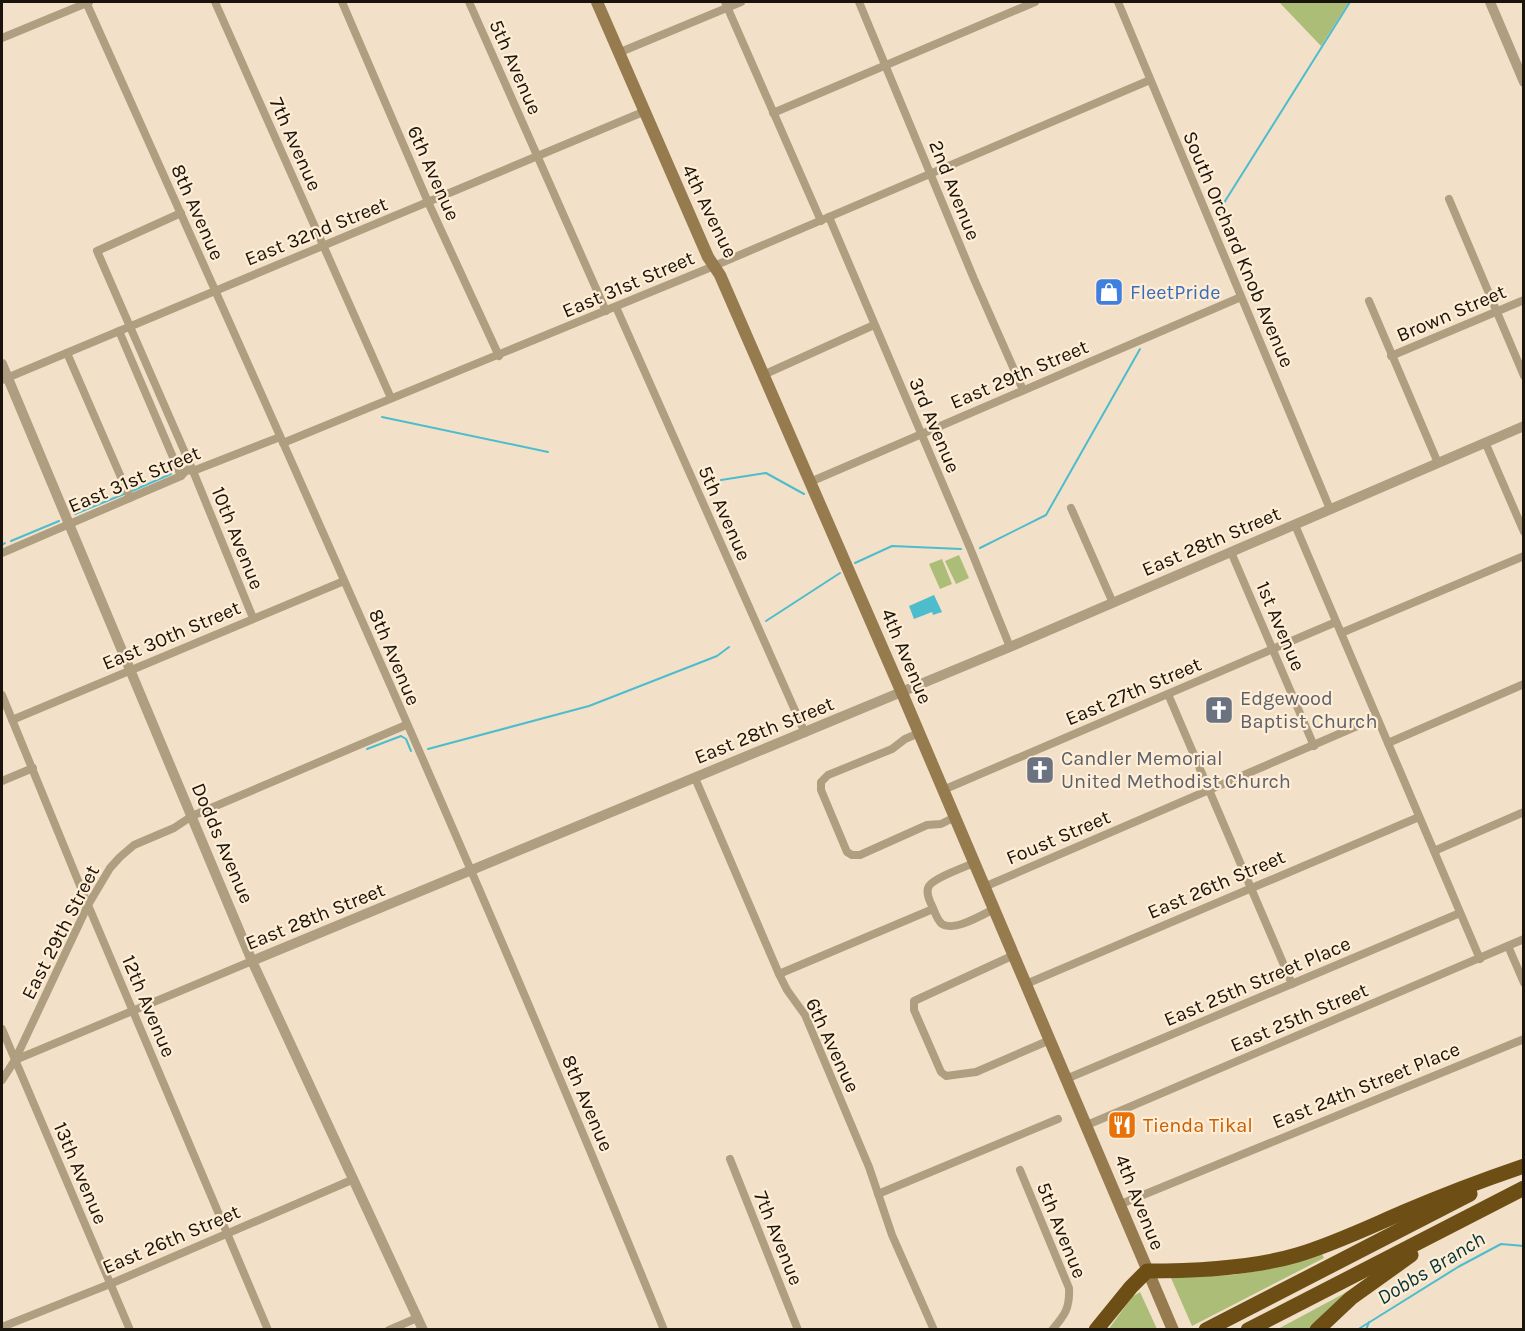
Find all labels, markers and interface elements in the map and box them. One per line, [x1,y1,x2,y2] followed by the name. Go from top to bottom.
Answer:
[484,16,547,118] street label: 5th Avenue
[265,94,326,194] street label: 7th Avenue
[402,122,465,224] street label: 6th Avenue
[1178,128,1299,371] street label: South Orchard Knob Avenue
[924,137,985,244] street label: 2nd Avenue
[166,161,229,264] street label: 8th Avenue
[677,161,742,262] street label: 4th Avenue
[241,192,391,271] street label: East 32nd Street
[559,246,698,323] street label: East 31st Street
[1093,276,1125,308] shop icon: FleetPride
[1393,280,1510,347] street label: Brown Street
[1130,281,1221,304] place label: FleetPride
[947,335,1092,414] street label: East 29th Street
[904,374,965,476] street label: 3rd Avenue
[65,441,204,518] street label: East 31st Street
[693,462,756,564] street label: 5th Avenue
[207,484,269,593] street label: 10th Avenue
[1139,502,1284,581] street label: East 28th Street
[1251,578,1310,675] street label: 1st Avenue
[99,596,244,675] street label: East 30th Street
[876,605,937,707] street label: 4th Avenue
[364,606,425,709] street label: 8th Avenue
[1062,652,1205,730] street label: East 27th Street
[1240,687,1377,733] place label: Edgewood Baptist Church
[691,692,838,769] street label: East 28th Street
[1203,694,1235,726] church icon: Edgewood Baptist Church
[1061,747,1291,793] place label: Candler Memorial United Methodist Church
[1024,754,1056,786] church icon: Candler Memorial United Methodist Church
[187,779,258,907] street label: Dodds Avenue
[1003,805,1114,870] street label: Foust Street
[1144,845,1289,924] street label: East 26th Street
[17,861,104,1003] street label: East 29th Street
[242,878,389,955] street label: East 28th Street
[1160,931,1354,1031] street label: East 25th Street Place
[117,952,180,1061] street label: 12th Avenue
[1227,977,1371,1057] street label: East 25th Street
[801,994,864,1096] street label: 6th Avenue
[1269,1037,1463,1134] street label: East 24th Street Place
[557,1052,618,1155] street label: 8th Avenue
[1106,1109,1138,1141] restaurant icon: Tienda Tikal
[1143,1114,1253,1137] place label: Tienda Tikal
[49,1119,112,1228] street label: 13th Avenue
[1110,1151,1169,1253] street label: 4th Avenue
[1032,1179,1091,1282] street label: 5th Avenue
[749,1188,808,1289] street label: 7th Avenue
[99,1200,244,1279] street label: East 26th Street
[1373,1226,1489,1310] water label: Dobbs Branch

